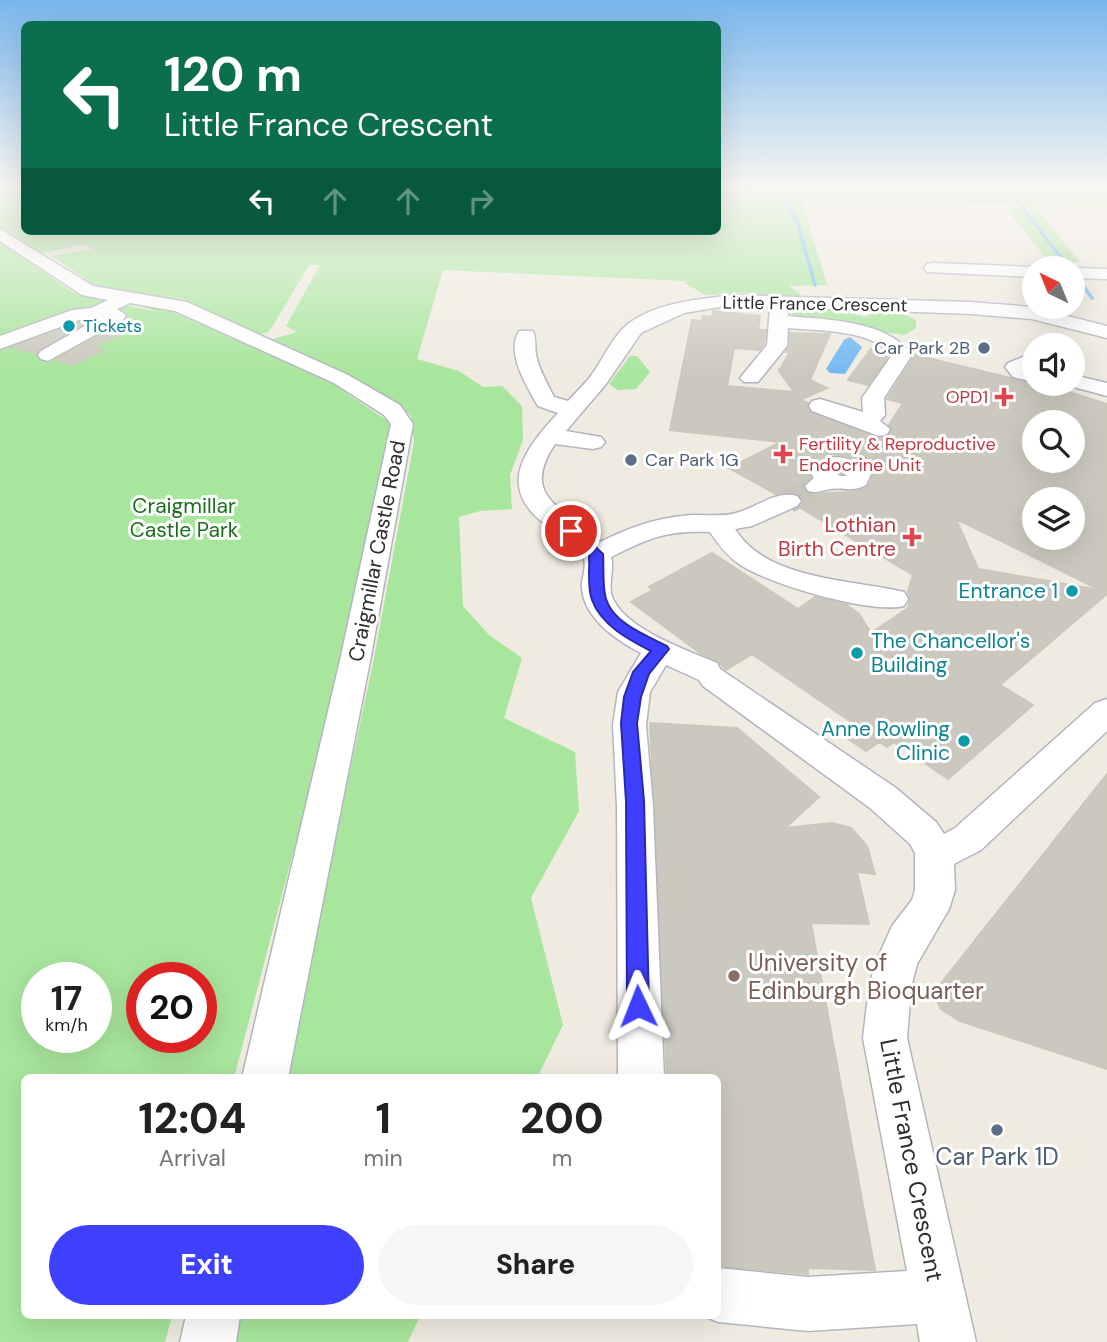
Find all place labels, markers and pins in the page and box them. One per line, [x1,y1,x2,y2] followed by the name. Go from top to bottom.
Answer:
[83,314,142,338] place label: Tickets
[61,318,77,334] marker: Tickets
[874,336,970,360] place label: Car Park 2B
[976,340,992,356] marker: Car Park 2B
[946,385,988,409] place label: OPD1
[994,387,1014,407] marker: OPD1
[799,432,996,477] place label: Fertility & Reproductive Endocrine Unit
[773,444,793,464] marker: Fertility & Reproductive Endocrine Unit
[645,448,739,472] place label: Car Park 1G
[623,452,639,468] marker: Car Park 1G
[541,501,601,561] pin
[778,511,896,563] place label: Lothian Birth Centre
[902,527,922,547] marker: Lothian Birth Centre
[959,577,1058,605] place label: Entrance 1
[1064,583,1080,599] marker: Entrance 1
[871,627,1030,679] place label: The Chancellor's Building
[849,645,865,661] marker: The Chancellor's Building
[821,715,950,767] place label: Anne Rowling Clinic
[956,733,972,749] marker: Anne Rowling Clinic
[748,947,984,1006] place label: University of Edinburgh Bioquarter
[726,968,742,984] marker: University of Edinburgh Bioquarter
[989,1122,1005,1138] marker: Car Park 1D
[935,1141,1059,1172] place label: Car Park 1D

